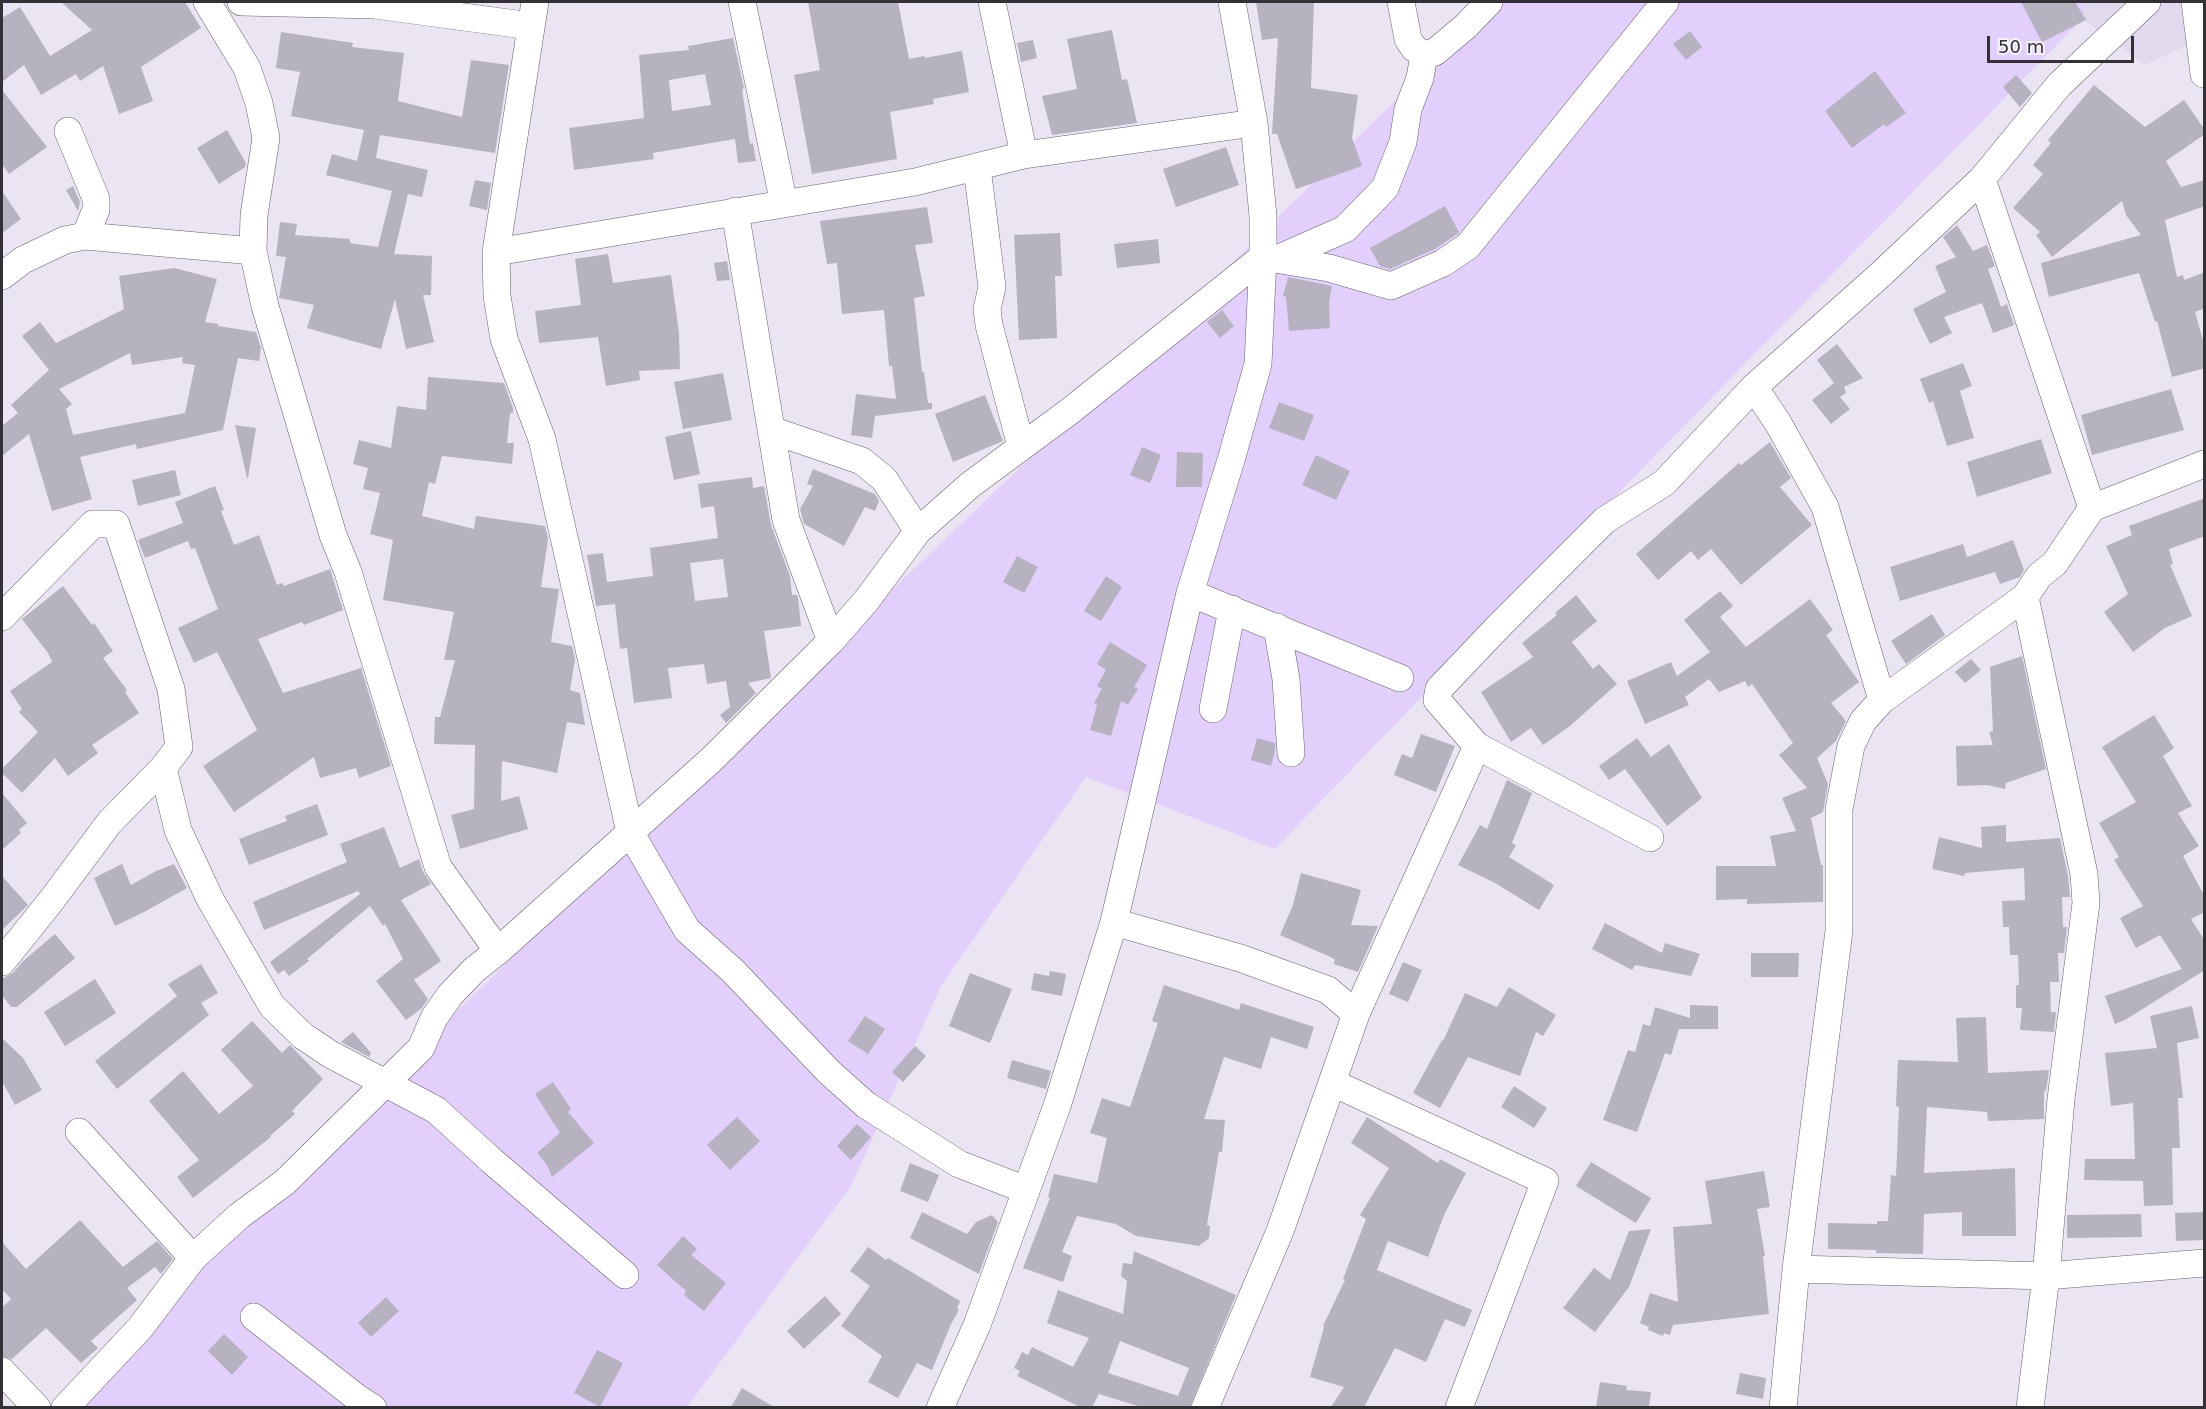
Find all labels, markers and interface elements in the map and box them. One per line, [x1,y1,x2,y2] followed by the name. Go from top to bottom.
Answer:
[1990,24,2137,62] scale bar
[1998,36,2044,57] text: 50 m

